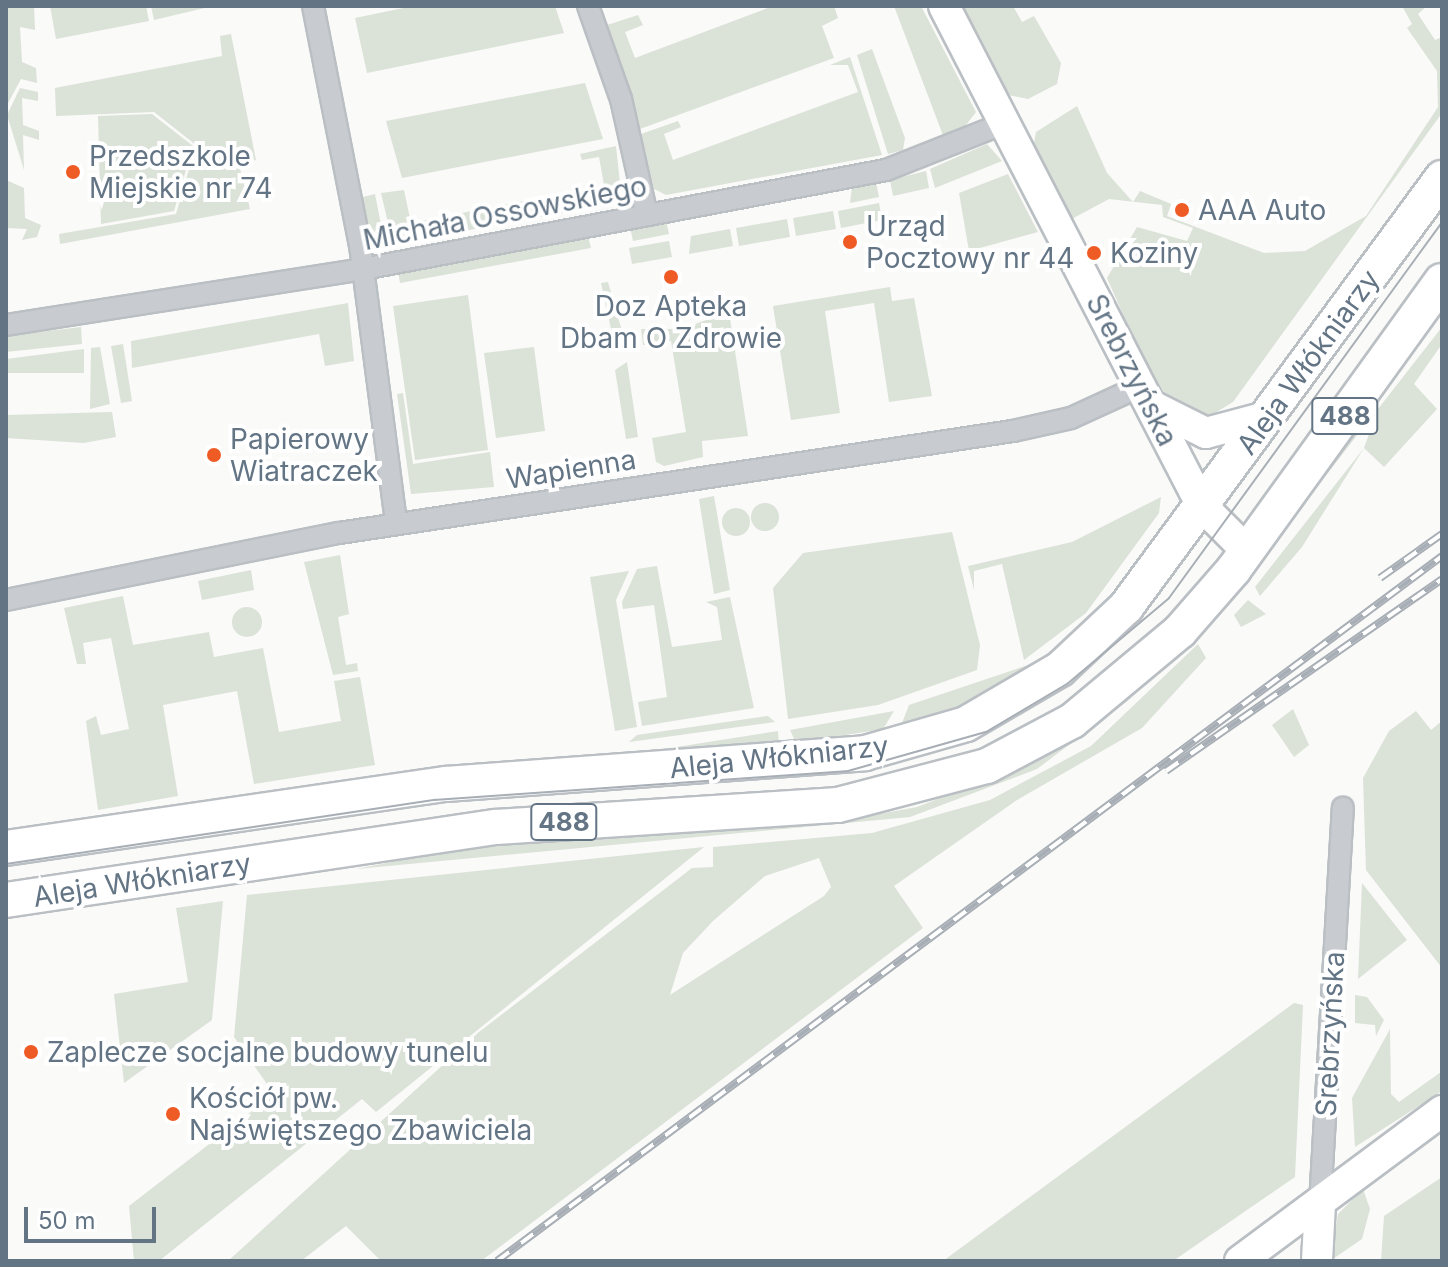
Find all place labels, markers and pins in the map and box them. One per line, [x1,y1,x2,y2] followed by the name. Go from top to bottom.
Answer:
[89,139,273,205] place label: Przedszkole Miejskie nr 74
[64,163,82,181] marker: Przedszkole Miejskie nr 74
[1198,193,1326,227] place label: AAA Auto
[1173,201,1191,219] marker: AAA Auto
[866,209,1074,275] place label: Urząd Pocztowy nr 44
[841,233,859,251] marker: Urząd Pocztowy nr 44
[1110,236,1198,270] place label: Koziny
[1085,244,1103,262] marker: Koziny
[662,268,680,286] marker: Doz Apteka Dbam O Zdrowie
[560,289,782,355] place label: Doz Apteka Dbam O Zdrowie
[230,422,378,488] place label: Papierowy Wiatraczek
[205,446,223,464] marker: Papierowy Wiatraczek
[47,1035,489,1069] place label: Zaplecze socjalne budowy tunelu
[22,1043,40,1061] marker: Zaplecze socjalne budowy tunelu
[189,1081,532,1147] place label: Kościół pw. Najświętszego Zbawiciela
[164,1105,182,1123] marker: Kościół pw. Najświętszego Zbawiciela

